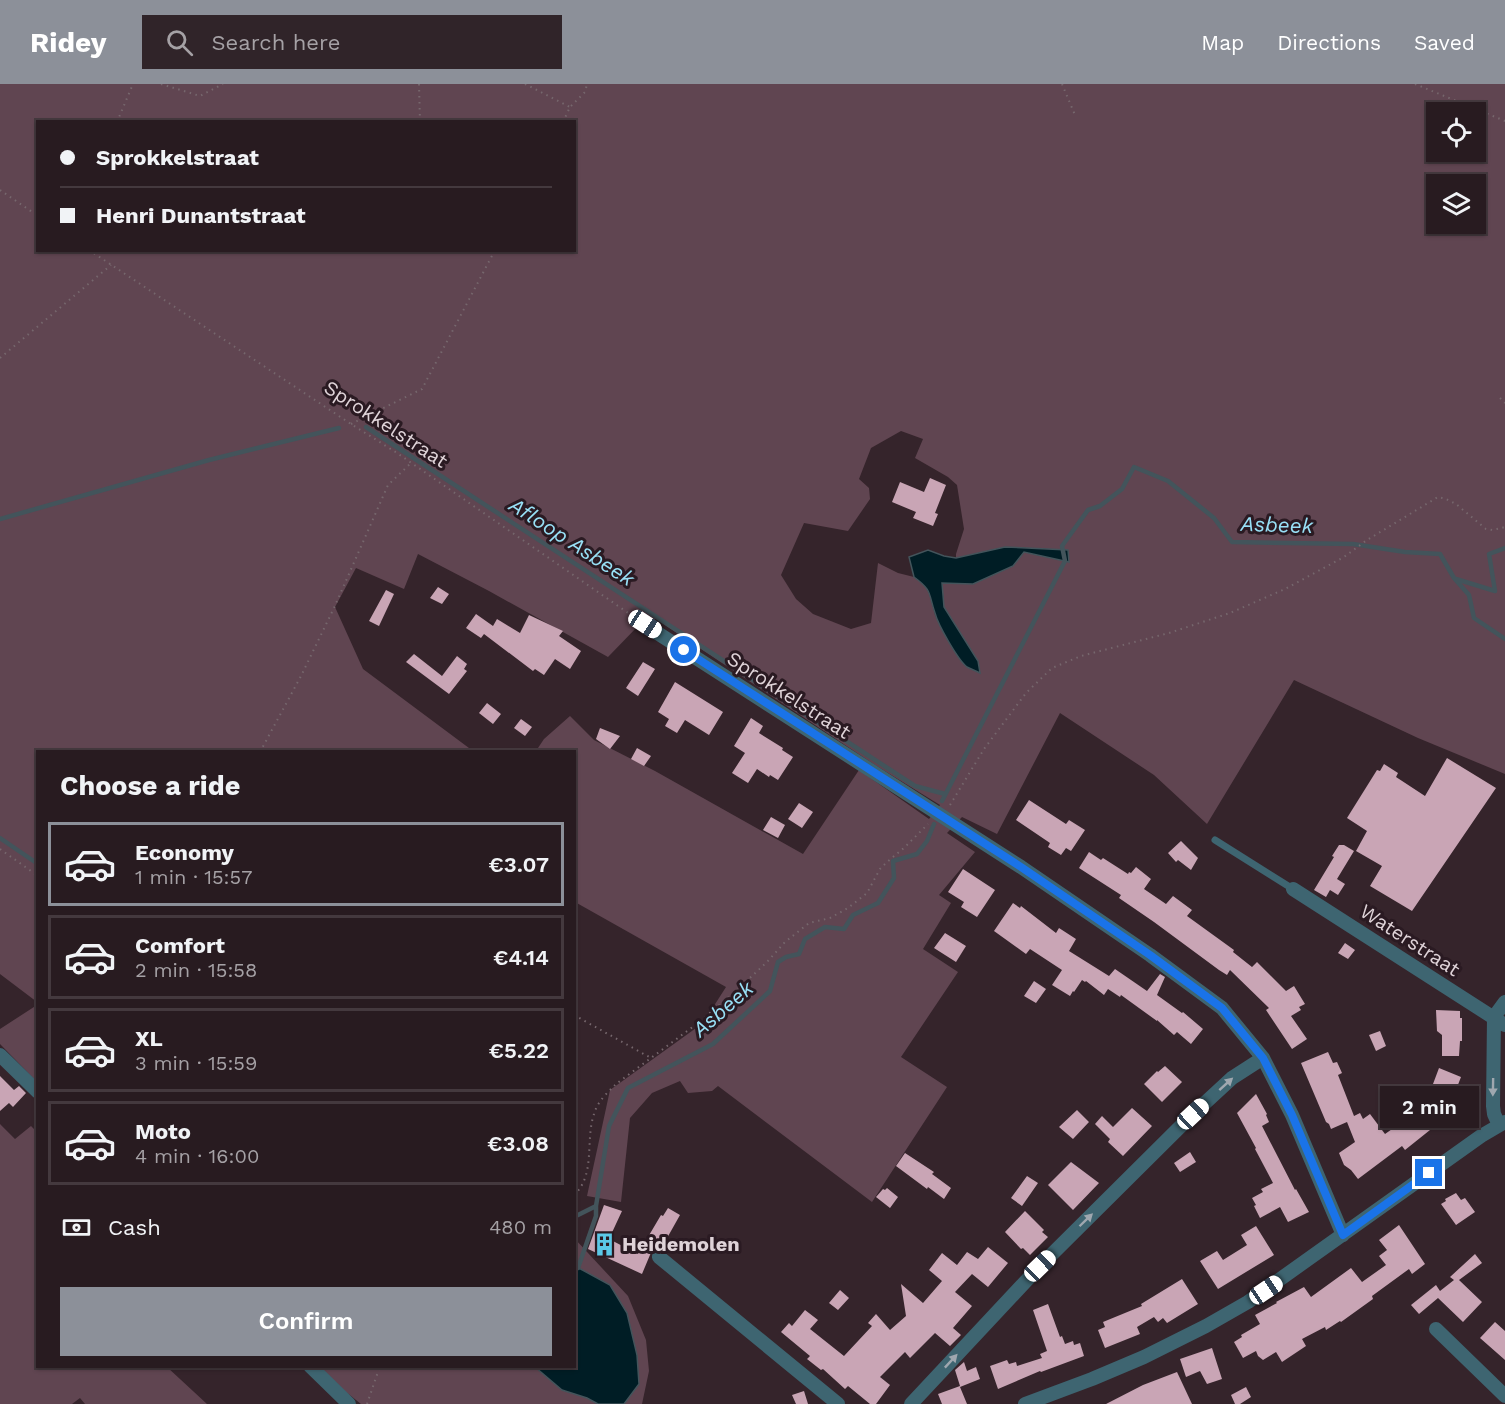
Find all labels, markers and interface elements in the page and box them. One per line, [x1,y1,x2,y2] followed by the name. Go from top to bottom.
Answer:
[142,15,562,69] search box
[30,26,106,59] text: Ridey
[163,26,196,59] icon: search
[211,30,340,55] text: Search here
[1201,30,1244,55] text: Map
[1277,30,1381,55] text: Directions
[1414,30,1475,55] text: Saved
[1426,102,1486,234] map controls
[1426,102,1486,162] button: locate
[96,145,259,170] text: Sprokkelstraat
[1426,174,1486,234] button: layers
[96,203,306,228] text: Henri Dunantstraat
[320,375,453,473] street label: Sprokkelstraat
[504,491,640,592] water label: Afloop Asbeek
[1239,511,1314,538] water label: Asbeek
[625,607,665,641] car
[670,636,697,663] route start
[723,646,856,744] street label: Sprokkelstraat
[60,770,240,802] text: Choose a ride
[63,837,117,891] icon: car
[135,840,234,865] text: Economy
[488,852,549,877] text: €3.07
[135,865,252,889] text: 1 min · 15:57
[1355,899,1465,982] street label: Waterstraat
[63,930,117,984] icon: car
[135,933,225,958] text: Comfort
[493,945,549,970] text: €4.14
[135,958,257,982] text: 2 min · 15:58
[686,975,759,1042] water label: Asbeek
[63,1023,117,1077] icon: car
[135,1026,163,1051] text: XL
[489,1038,549,1063] text: €5.22
[135,1051,257,1075] text: 3 min · 15:59
[1218,1077,1233,1091] one-way arrow
[1488,1077,1498,1096] one-way arrow
[1380,1086,1478,1128] callout: 2 min
[1174,1095,1212,1133] car
[1402,1095,1457,1119] text: 2 min
[63,1116,117,1170] icon: car
[135,1119,191,1144] text: Moto
[487,1131,549,1156] text: €3.08
[135,1144,259,1168] text: 4 min · 16:00
[1415,1159,1442,1186] route end
[60,1211,93,1244] icon: cash
[1079,1214,1093,1228] one-way arrow
[108,1215,161,1240] text: Cash
[489,1215,552,1239] text: 480 m
[591,1231,617,1257] building icon: Heidemolen
[622,1232,740,1256] place label: Heidemolen
[1021,1247,1059,1285] car
[1246,1272,1286,1308] car
[60,1287,552,1356] button: Confirm
[944,1354,957,1369] one-way arrow

